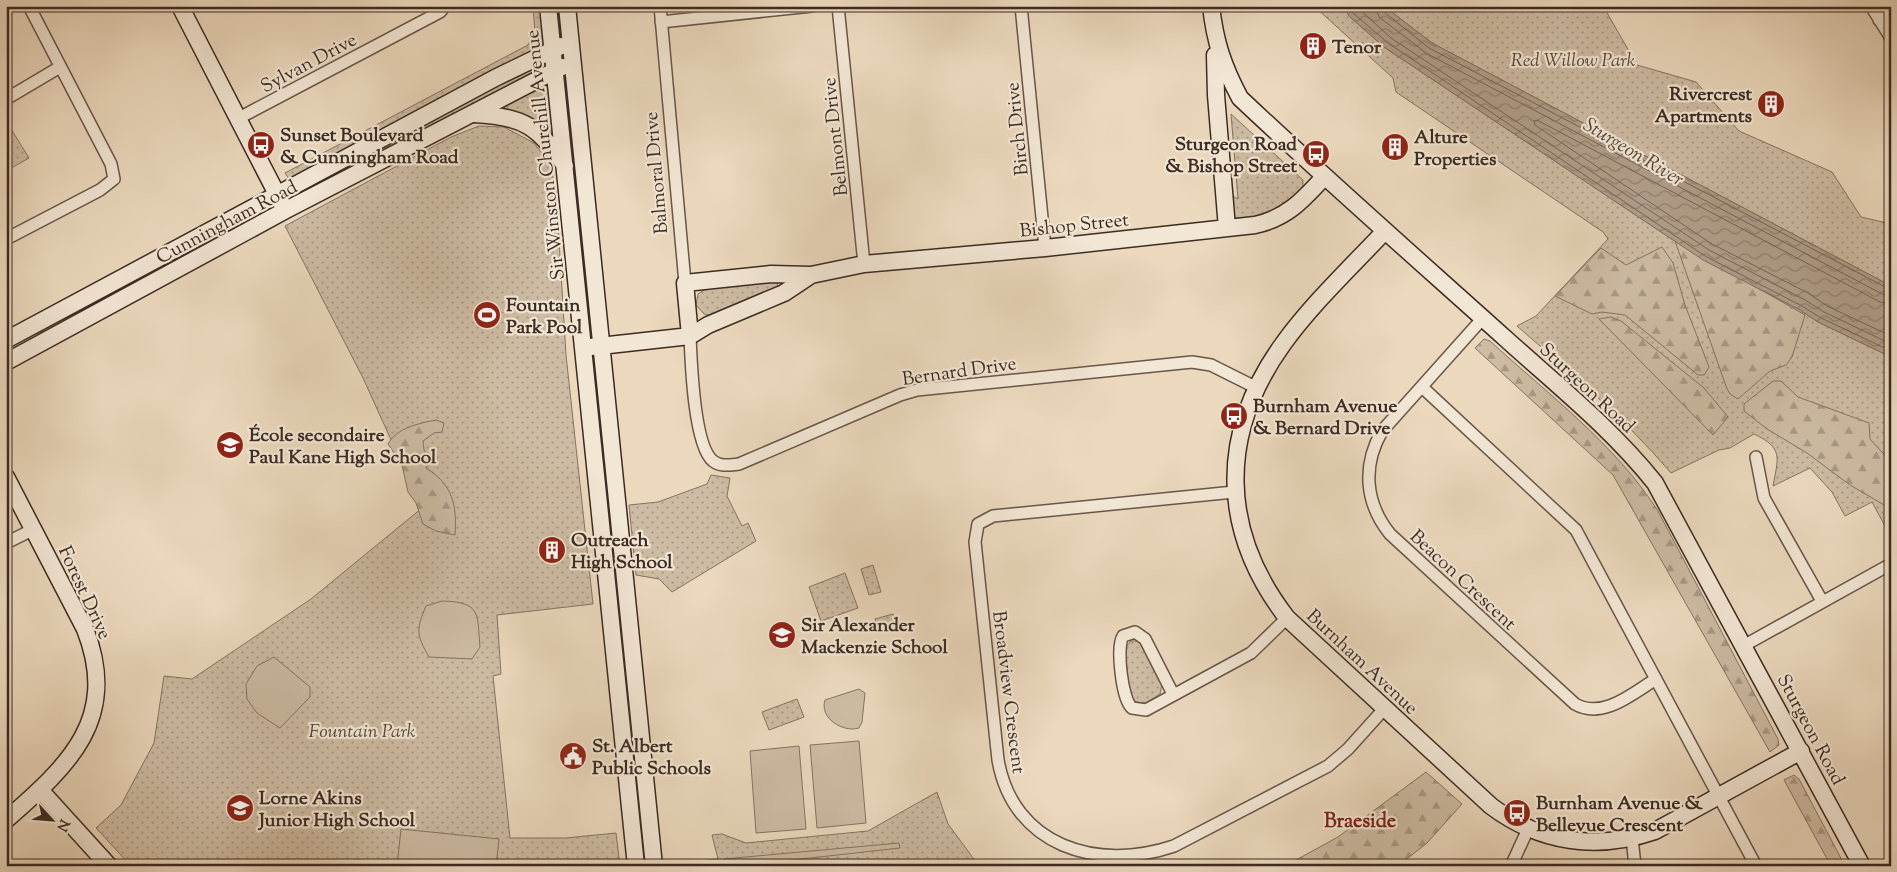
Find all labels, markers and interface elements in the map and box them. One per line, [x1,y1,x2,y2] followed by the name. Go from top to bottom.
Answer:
[256,27,362,101] street label: Sylvan Drive
[520,28,573,281] street label: Sir Winston Churchill Avenue
[1298,31,1328,61] building icon: Tenor
[1332,35,1382,62] place label: Tenor
[1511,48,1636,75] park label: Red Willow Park
[817,76,856,197] street label: Belmont Drive
[1000,81,1037,177] street label: Birch Drive
[1655,82,1753,131] place label: Rivercrest Apartments
[1756,89,1786,119] building icon: Rivercrest Apartments
[639,110,676,235] street label: Balmoral Drive
[1577,112,1689,195] water label: Sturgeon River
[280,123,459,172] place label: Sunset Boulevard & Cunningham Road
[1414,125,1497,174] place label: Alture Properties
[246,130,276,160] bus stop icon: Sunset Boulevard & Cunningham Road
[1165,132,1297,181] place label: Sturgeon Road & Bishop Street
[1380,132,1410,162] building icon: Alture Properties
[1301,139,1331,169] bus stop icon: Sturgeon Road & Bishop Street
[152,174,303,272] street label: Cunningham Road
[1018,207,1131,246] street label: Bishop Street
[506,293,583,342] place label: Fountain Park Pool
[472,300,502,330] sports icon: Fountain Park Pool
[1532,337,1640,441] street label: Sturgeon Road
[900,351,1018,394] street label: Bernard Drive
[1253,394,1398,443] place label: Burnham Avenue & Bernard Drive
[1219,401,1249,431] bus stop icon: Burnham Avenue & Bernard Drive
[249,423,437,472] place label: École secondaire Paul Kane High School
[215,430,245,460] school or university icon: École secondaire Paul Kane High School
[1403,524,1522,638] street label: Beacon Crescent
[571,528,673,577] place label: Outreach High School
[537,535,567,565] building icon: Outreach High School
[50,542,117,644] street label: Forest Drive
[1299,604,1423,722] street label: Burnham Avenue
[984,609,1031,776] street label: Broadview Crescent
[801,613,948,662] place label: Sir Alexander Mackenzie School
[767,620,797,650] school or university icon: Sir Alexander Mackenzie School
[1769,670,1851,791] street label: Sturgeon Road
[309,719,416,746] park label: Fountain Park
[592,734,712,783] place label: St. Albert Public Schools
[558,741,588,771] public building icon: St. Albert Public Schools
[257,786,416,835] place label: Lorne Akins Junior High School
[1536,791,1703,840] place label: Burnham Avenue & Bellevue Crescent
[225,793,255,823] school or university icon: Lorne Akins Junior High School
[28,794,78,844] north arrow
[1502,798,1532,828] bus stop icon: Burnham Avenue & Bellevue Crescent
[1324,808,1396,837] district label: Braeside
[50,815,73,834] text: N

